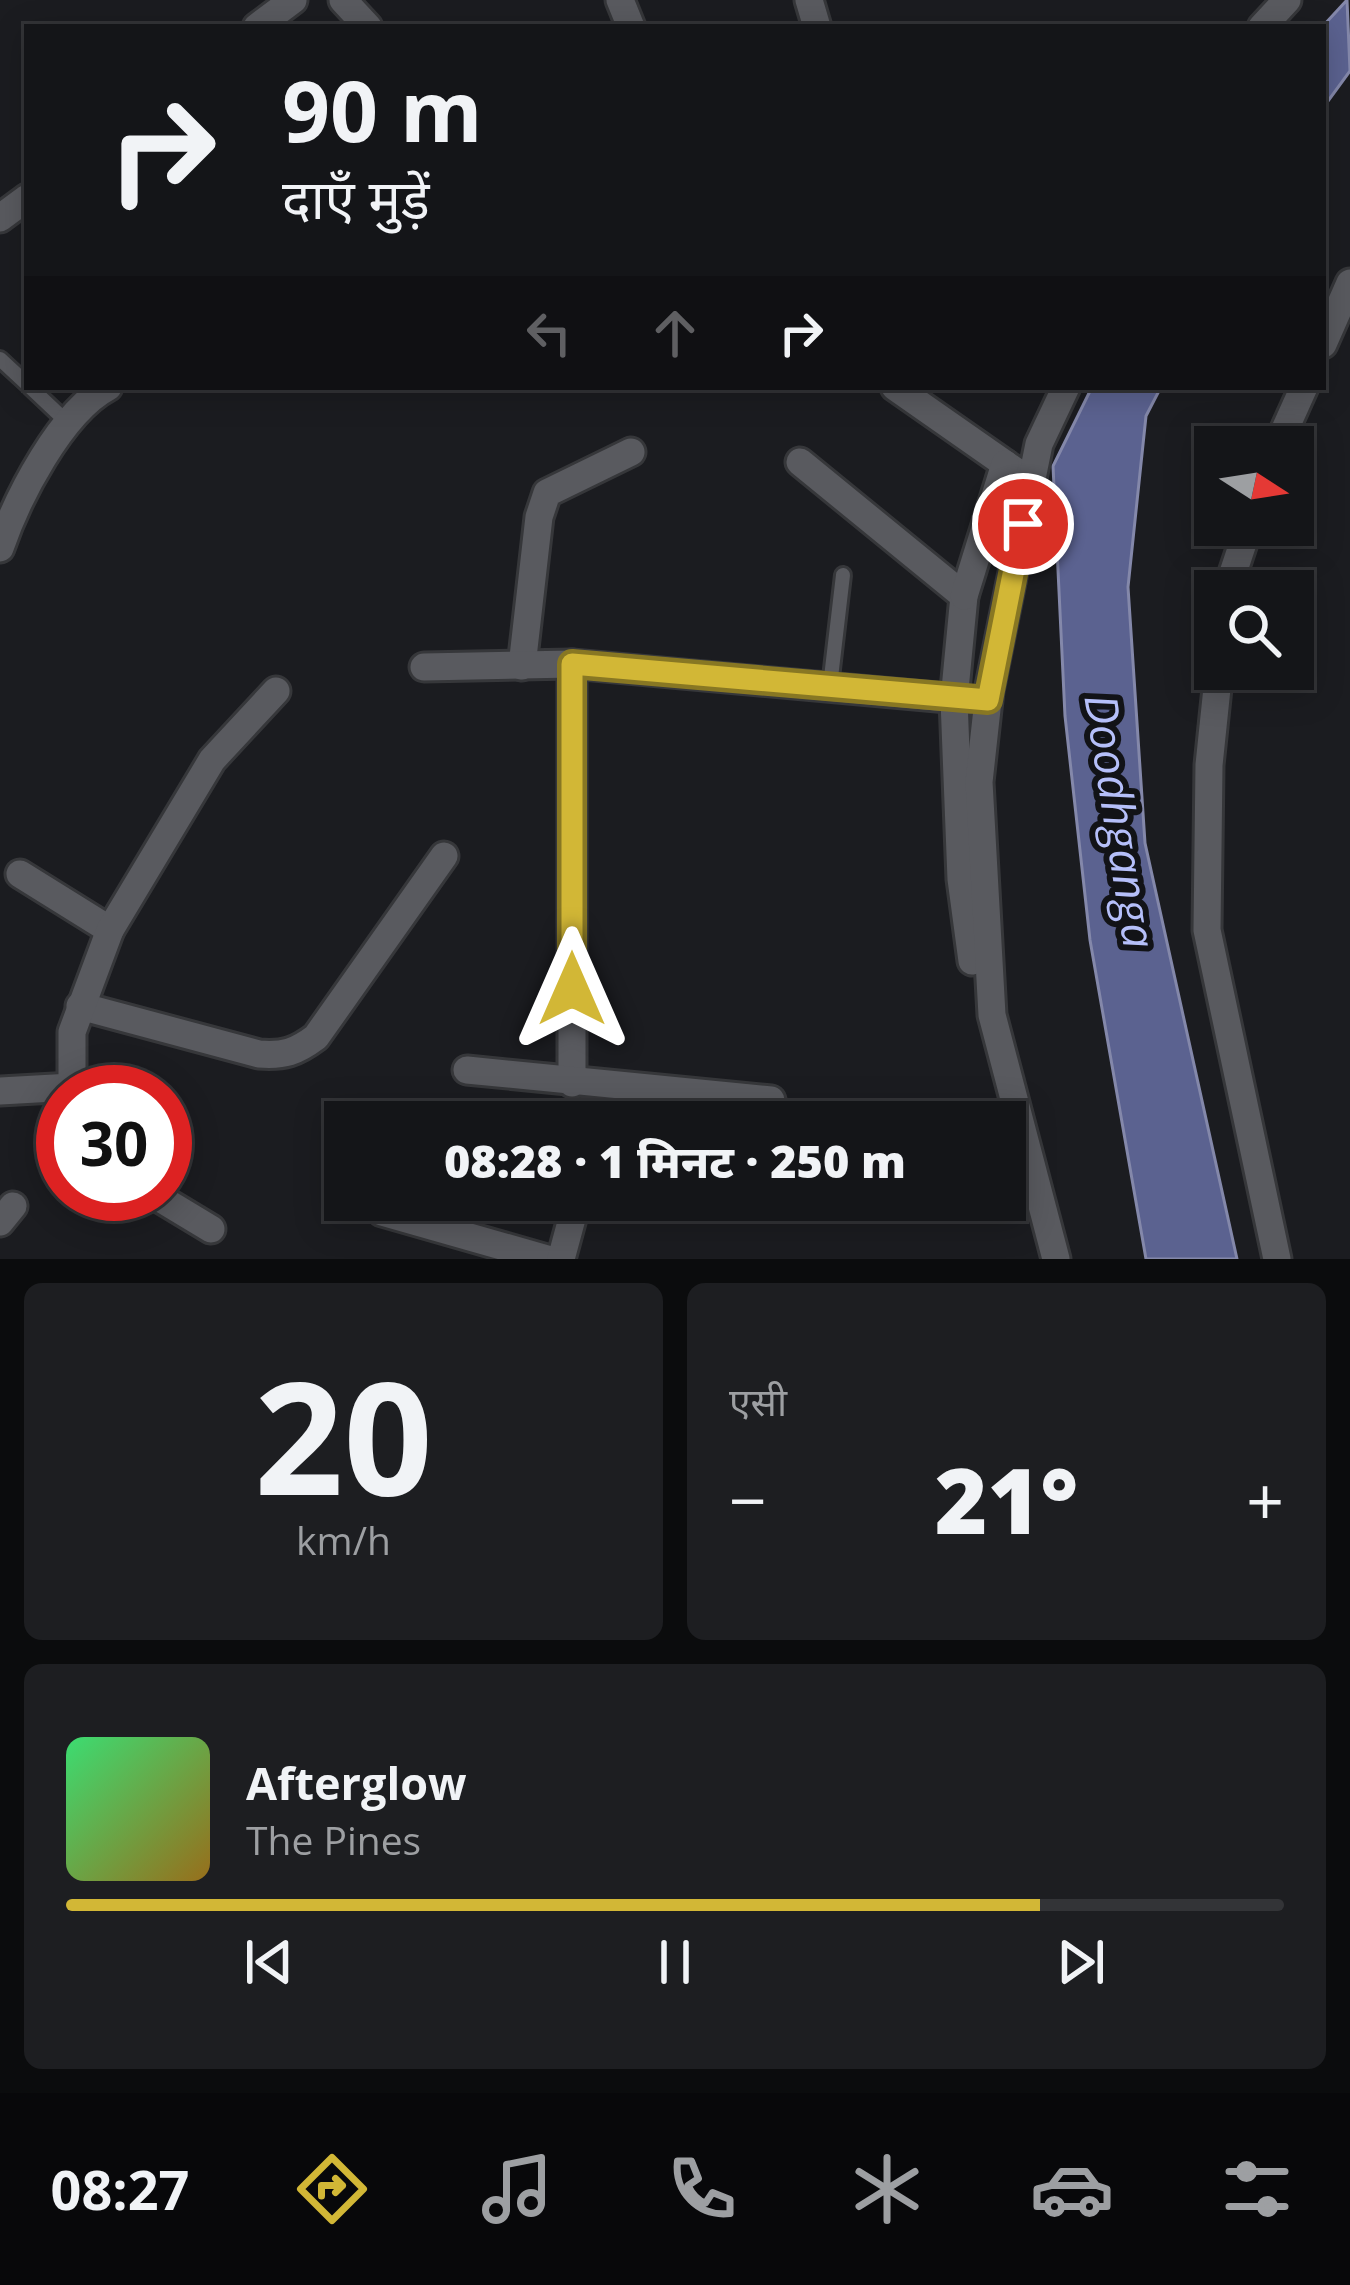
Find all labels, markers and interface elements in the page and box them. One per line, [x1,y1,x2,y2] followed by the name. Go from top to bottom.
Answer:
[282,52,482,167] text: 90 m
[84,72,240,228] icon: right
[282,161,430,235] text: दाएँ मुड़ें
[516,300,582,366] icon: left
[642,300,708,366] icon: ahead
[768,300,834,366] icon: right
[1194,426,1314,546] north arrow
[1194,426,1314,690] map controls
[972,473,1074,575] pin
[990,491,1056,557] icon: arrive
[1194,570,1314,690] button: search
[1071,689,1172,952] water label: Doodhganga
[509,926,635,1052] position arrow
[36,1065,192,1221] speed limit sign: 30
[444,1130,906,1191] text: 08:28 · 1 मिनट · 250 m
[254,1328,433,1541] text: 20
[729,1374,787,1427] text: एसी
[935,1438,1078,1560] text: 21°
[729,1454,767,1544] text: −
[1246,1454,1284,1544] text: +
[296,1513,391,1566] text: km/h
[246,1752,467,1813] text: Afterglow
[246,1813,421,1866] text: The Pines
[236,1929,302,1995] icon: previous
[642,1929,708,1995] icon: pause
[1048,1929,1114,1995] icon: next
[290,2147,374,2231] icon: directions
[475,2147,559,2231] icon: music
[660,2147,744,2231] icon: phone
[845,2147,929,2231] icon: climate
[1030,2147,1114,2231] icon: car
[1215,2147,1299,2231] icon: filters
[51,2152,189,2226] text: 08:27

